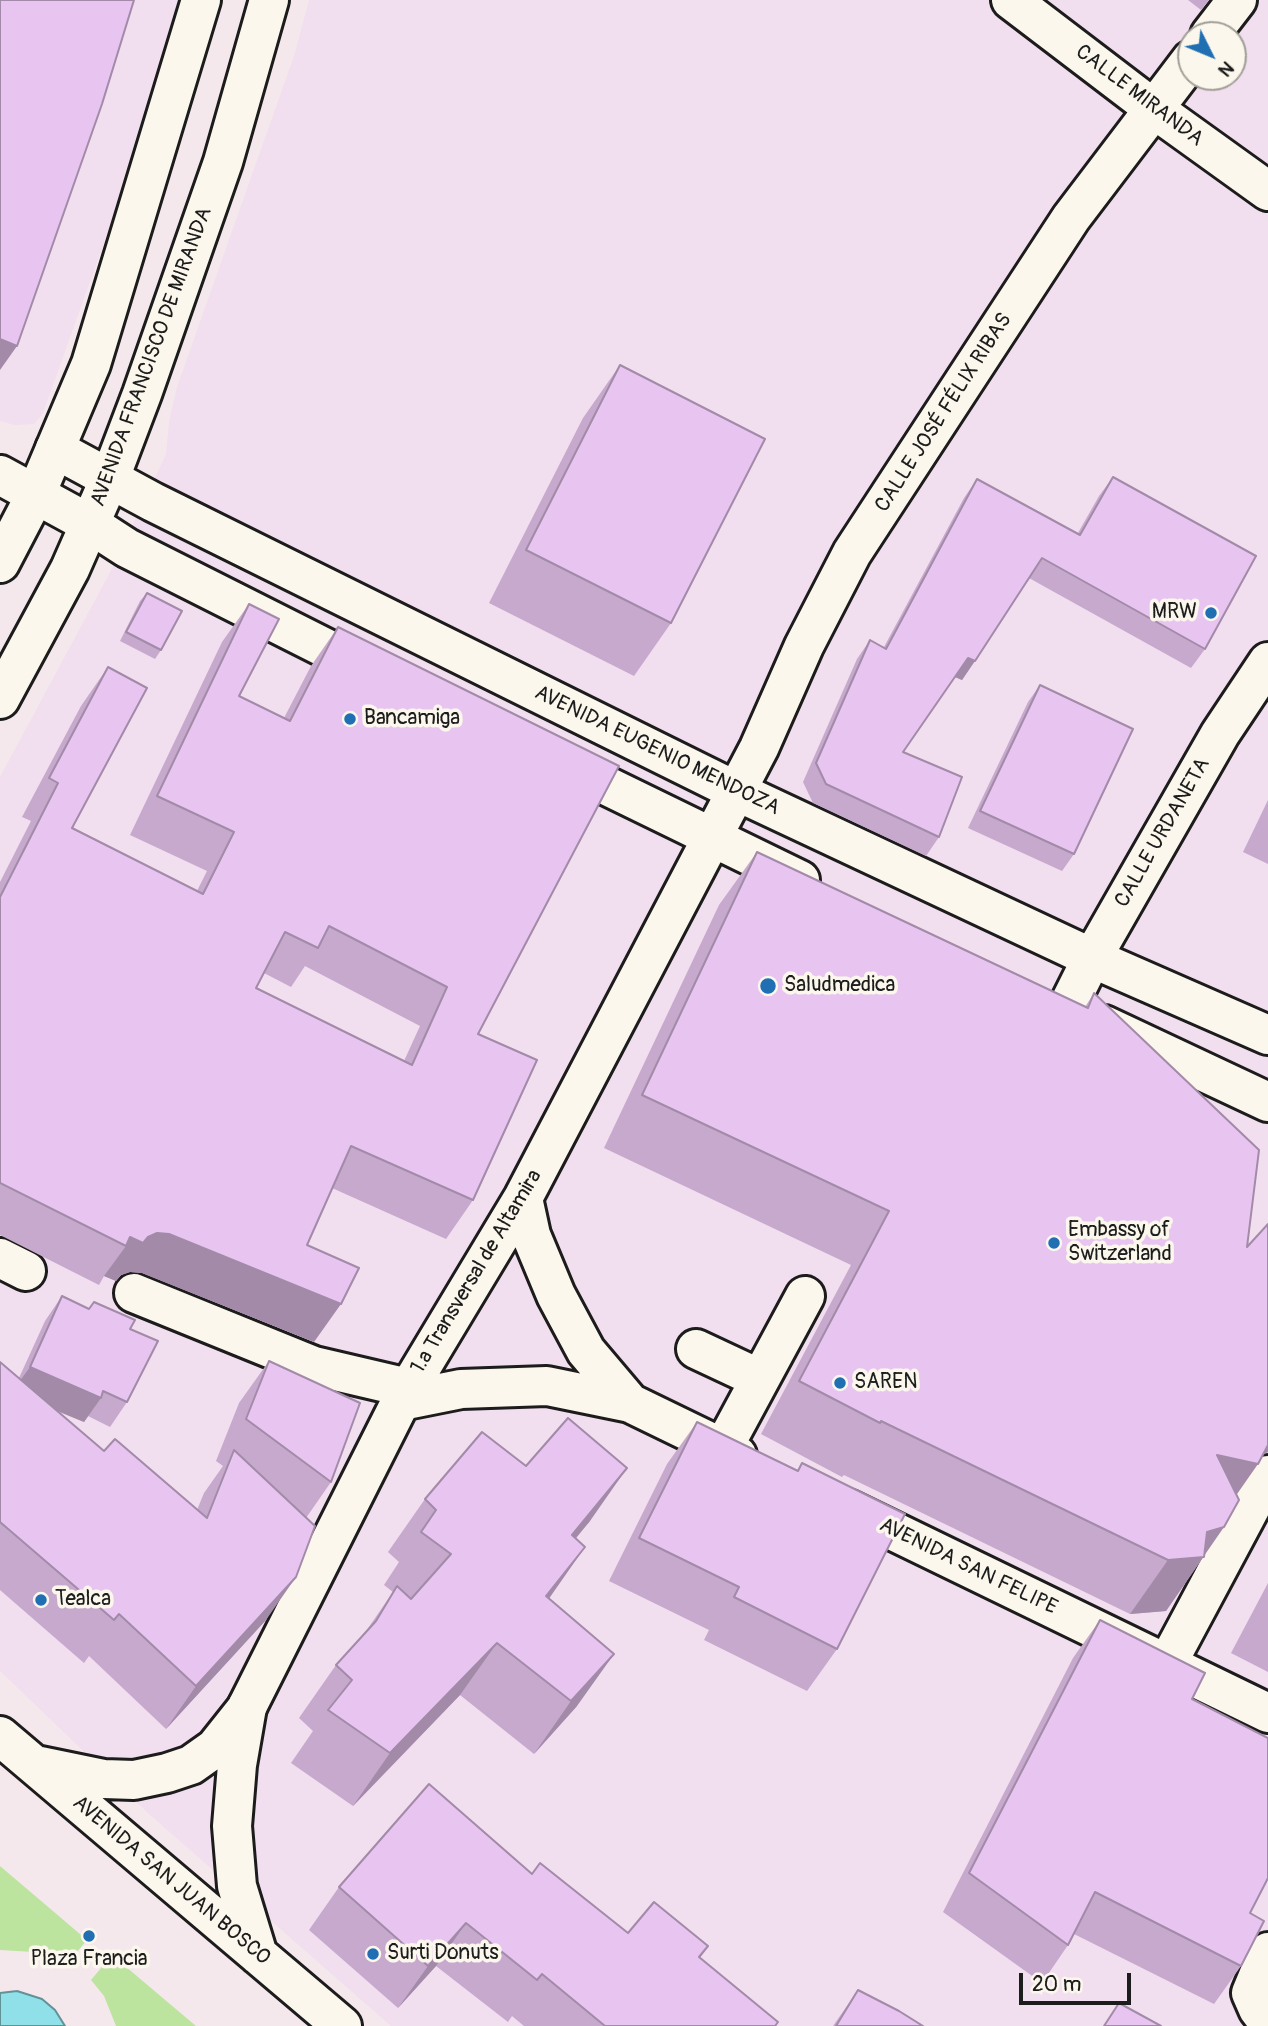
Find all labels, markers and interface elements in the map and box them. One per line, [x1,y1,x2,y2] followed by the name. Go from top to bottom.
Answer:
[1177,21,1247,91] north arrow
[1070,40,1208,152] street label: CALLE MIRANDA
[1213,56,1239,82] text: N
[86,204,218,510] street label: AVENIDA FRANCISCO DE MIRANDA
[870,309,1018,517] street label: CALLE JOSÉ FÉLIX RIBAS
[1152,600,1197,626] place label: MRW
[1203,605,1219,621] marker: MRW
[530,681,784,821] street label: AVENIDA EUGENIO MENDOZA
[364,706,460,732] place label: Bancamiga
[342,711,358,727] marker: Bancamiga
[1110,754,1216,912] street label: CALLE URDANETA
[784,973,895,999] place label: Saludmedica
[758,976,778,996] marker: Saludmedica
[406,1165,548,1379] street label: 1.ª Transversal de Altamira
[1068,1218,1172,1268] place label: Embassy of Switzerland
[1046,1235,1062,1251] marker: Embassy of Switzerland
[854,1370,918,1396] place label: SAREN
[832,1375,848,1391] marker: SAREN
[875,1513,1061,1621] street label: AVENIDA SAN FELIPE
[55,1587,111,1613] place label: Tealca
[33,1592,49,1608] marker: Tealca
[67,1791,275,1971] street label: AVENIDA SAN JUAN BOSCO
[81,1928,97,1944] marker: Plaza Francia
[387,1941,499,1967] place label: Surti Donuts
[365,1946,381,1962] marker: Surti Donuts
[31,1947,147,1973] place label: Plaza Francia
[1023,1960,1135,2004] scale bar
[1032,1971,1081,1998] text: 20 m

